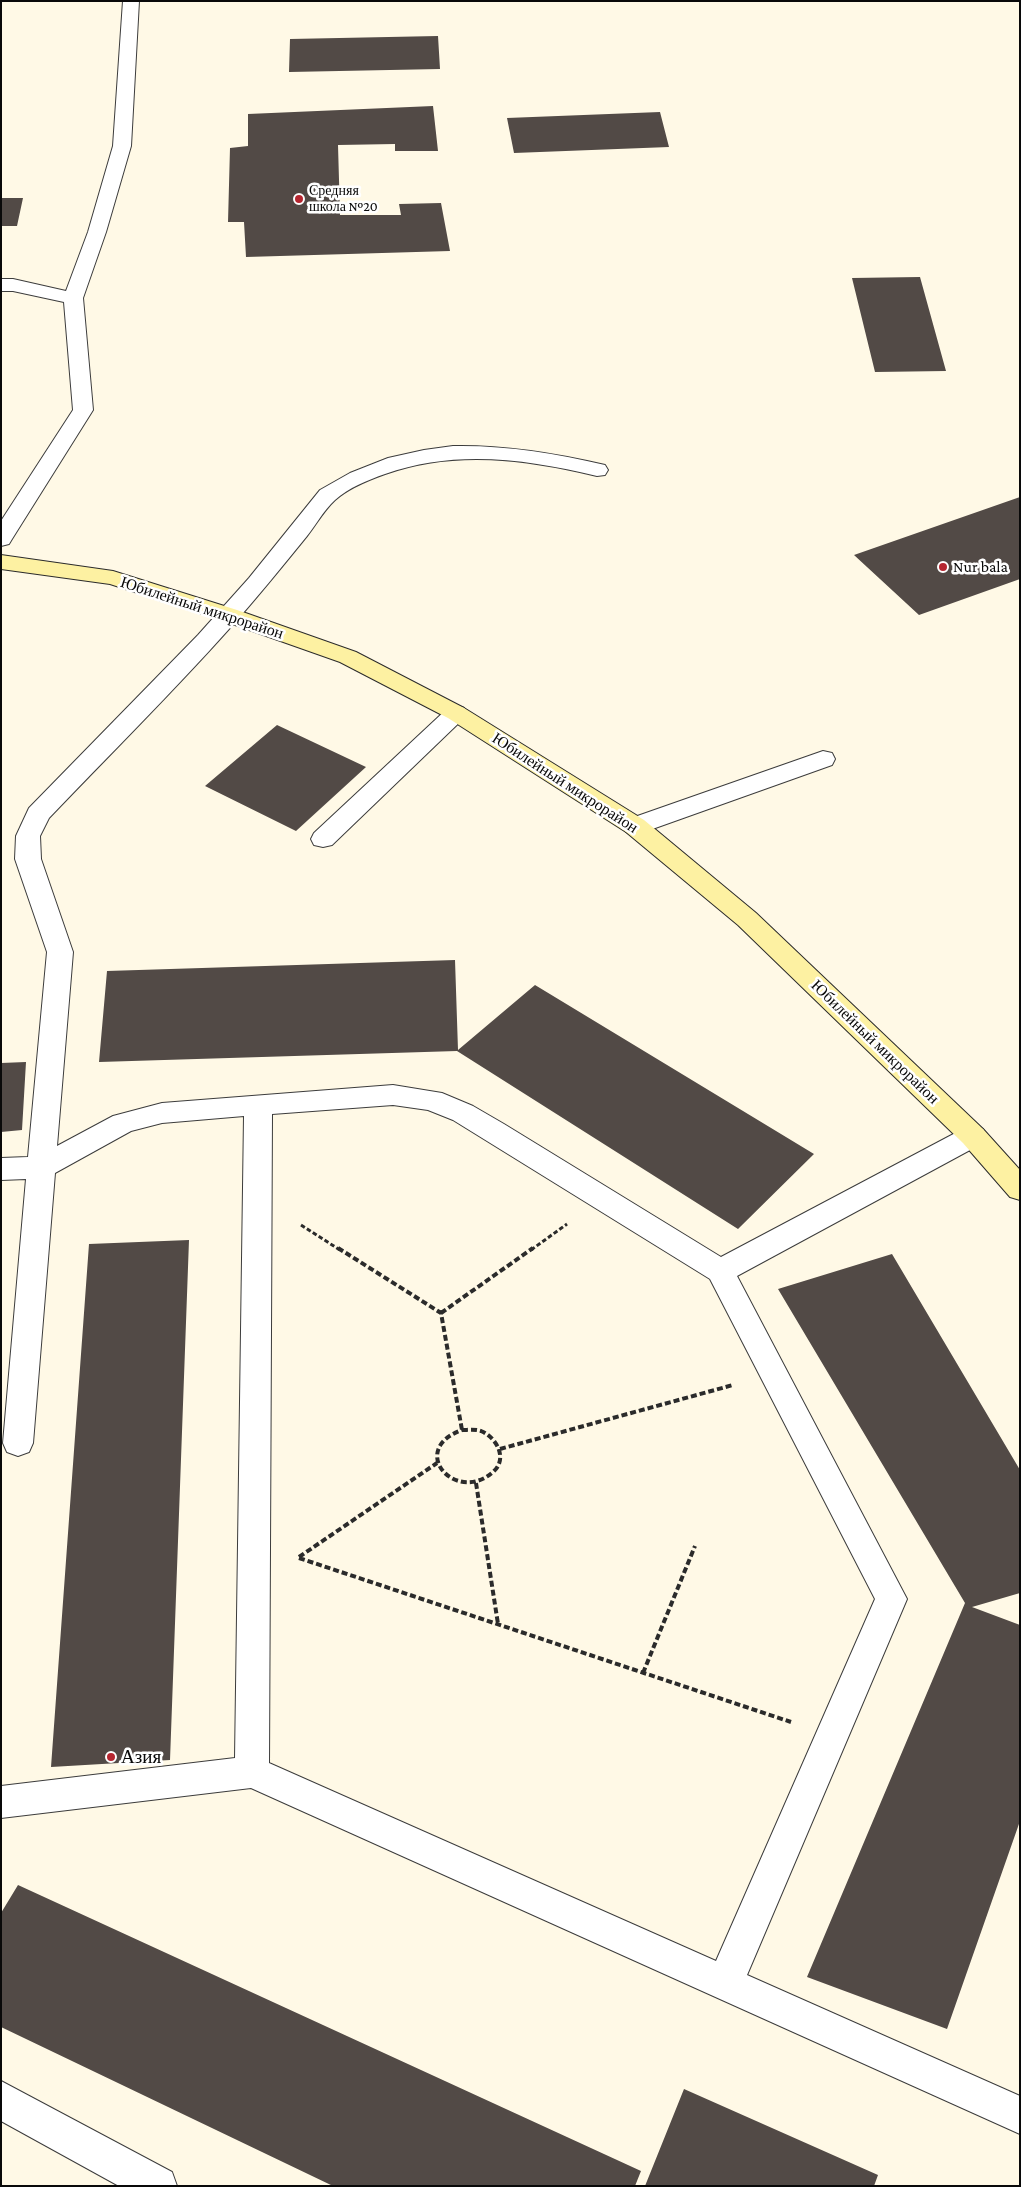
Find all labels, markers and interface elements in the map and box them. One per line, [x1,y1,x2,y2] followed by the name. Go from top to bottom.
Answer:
[309,183,378,216] place label: Средняя школа №20
[293,193,305,205] marker: Средняя школа №20
[953,557,1008,577] place label: Nur bala
[937,561,949,573] marker: Nur bala
[118,573,286,643] street label: Юбилейный микрорайон
[488,729,642,837] street label: Юбилейный микрорайон
[807,976,943,1108] street label: Юбилейный микрорайон
[121,1746,161,1768] place label: Азия
[105,1751,117,1763] marker: Азия

